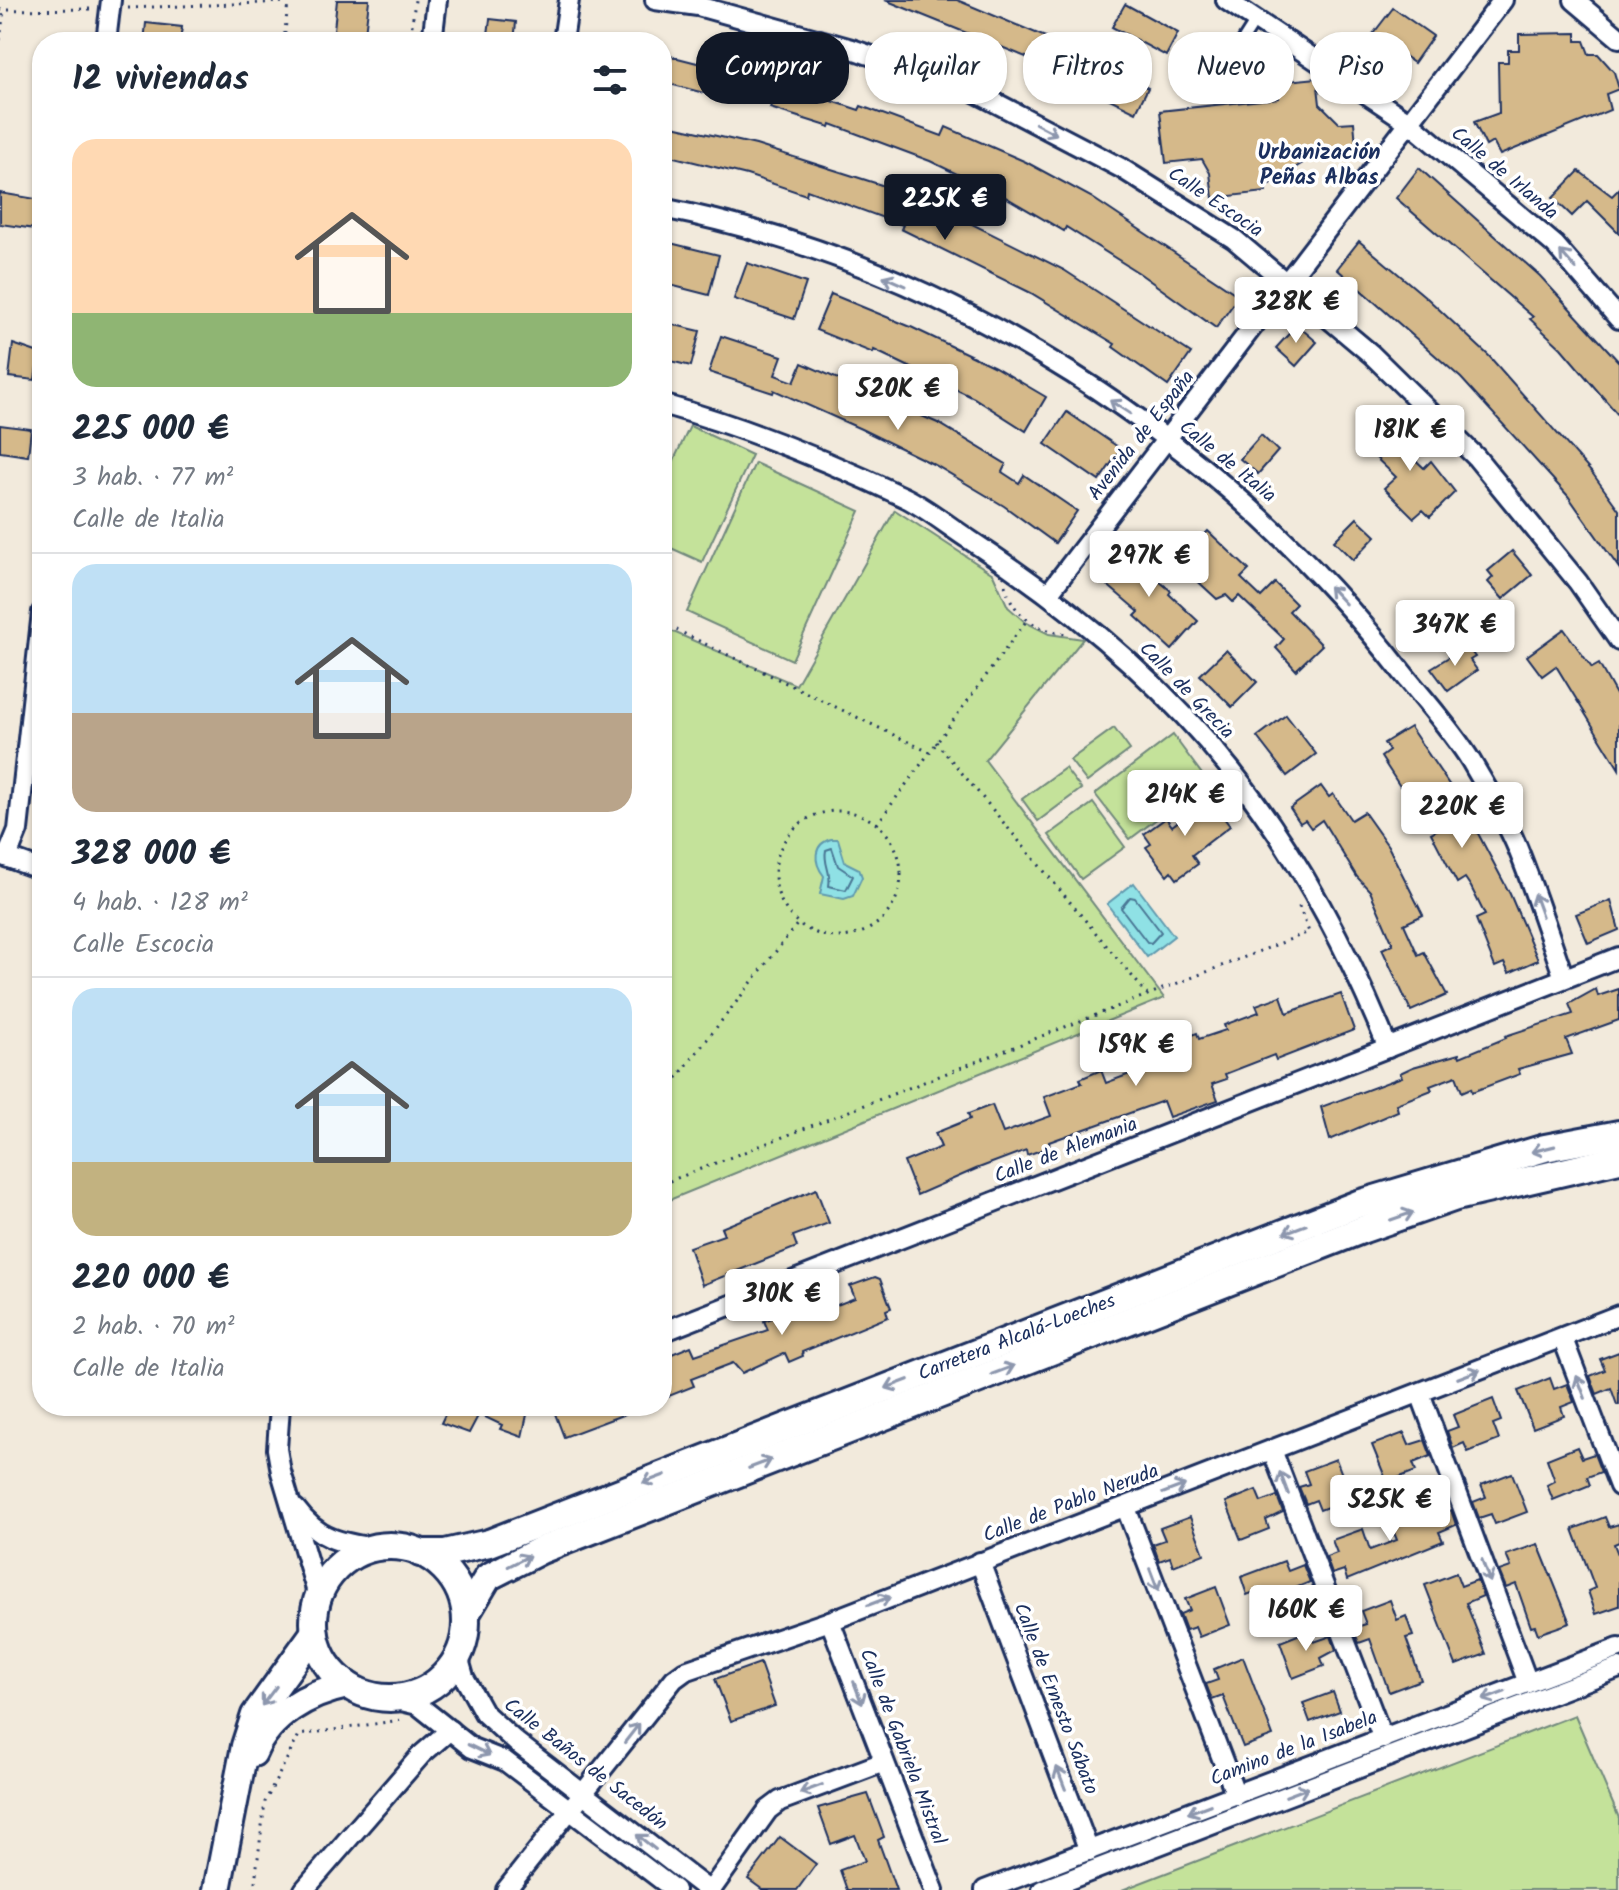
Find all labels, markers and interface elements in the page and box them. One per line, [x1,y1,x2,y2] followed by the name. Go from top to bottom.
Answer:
[696,32,849,104] chip: Comprar
[865,32,1007,104] chip: Alquilar
[1023,32,1152,104] chip: Filtros
[1168,32,1294,104] chip: Nuevo
[1310,32,1412,104] chip: Piso
[72,53,249,107] text: 12 viviendas
[588,58,632,102] icon: filters
[1443,119,1565,229] street label: Calle de Irlanda
[1034,122,1058,138] one-way arrow
[1257,136,1381,196] district label: Urbanización Peñas Albas
[1161,159,1269,247] street label: Calle Escocia
[880,174,1010,242] pin: 225K €
[902,179,988,221] text: 225K €
[280,191,424,335] icon: home
[1559,250,1577,270] one-way arrow
[882,273,906,288] one-way arrow
[1231,277,1361,345] pin: 328K €
[1253,282,1339,324] text: 328K €
[833,364,963,432] pin: 520K €
[1081,364,1203,508] street label: Avenida de España
[856,369,940,411] text: 520K €
[1110,399,1132,415] one-way arrow
[72,403,229,457] text: 225 000 €
[1345,405,1475,473] pin: 181K €
[1373,410,1447,452] text: 181K €
[1171,413,1283,511] street label: Calle de Italia
[72,457,233,499] text: 3 hab. · 77 m²
[72,499,225,541] text: Calle de Italia
[1084,531,1214,599] pin: 297K €
[1108,536,1190,578] text: 297K €
[1328,586,1347,606] one-way arrow
[1390,600,1520,668] pin: 347K €
[1414,605,1496,647] text: 347K €
[280,616,424,760] icon: home
[1131,635,1241,747] street label: Calle de Grecia
[1120,770,1250,838] pin: 214K €
[1145,775,1225,817] text: 214K €
[1397,782,1527,850] pin: 220K €
[1419,787,1505,829] text: 220K €
[72,828,231,882] text: 328 000 €
[72,882,248,924] text: 4 hab. · 128 m²
[1530,893,1544,917] one-way arrow
[72,924,214,966] text: Calle Escocia
[1071,1020,1201,1088] pin: 159K €
[1098,1025,1174,1067] text: 159K €
[280,1040,424,1184] icon: home
[990,1109,1142,1193] street label: Calle de Alemania
[1530,1143,1556,1158] one-way arrow
[1389,1208,1414,1222] one-way arrow
[1283,1223,1308,1237] one-way arrow
[72,1252,229,1306] text: 220 000 €
[717,1269,847,1337] pin: 310K €
[743,1274,821,1316] text: 310K €
[914,1285,1121,1390] street label: Carretera Alcalá-Loeches
[72,1306,235,1348] text: 2 hab. · 70 m²
[72,1348,225,1390] text: Calle de Italia
[990,1362,1015,1376] one-way arrow
[1456,1366,1481,1380] one-way arrow
[1573,1375,1587,1400] one-way arrow
[885,1378,910,1392] one-way arrow
[748,1456,772,1471] one-way arrow
[978,1456,1164,1552] street label: Calle de Pablo Neruda
[1276,1471,1290,1496] one-way arrow
[642,1473,667,1487] one-way arrow
[1325,1475,1455,1543] pin: 525K €
[1161,1480,1186,1495] one-way arrow
[1348,1480,1432,1522] text: 525K €
[507,1553,531,1569] one-way arrow
[1480,1558,1495,1583] one-way arrow
[1148,1567,1162,1592] one-way arrow
[1241,1585,1371,1653] pin: 160K €
[1267,1590,1345,1632] text: 160K €
[866,1593,891,1608] one-way arrow
[1004,1598,1106,1800] street label: Calle de Ernesto Sábato
[850,1644,954,1850] street label: Calle de Gabriela Mistral
[852,1681,866,1705] one-way arrow
[261,1685,278,1706] one-way arrow
[496,1690,674,1840] street label: Calle Baños de Sacedón
[1482,1690,1507,1704] one-way arrow
[1206,1702,1382,1796] street label: Camino de la Isabela
[623,1723,641,1744] one-way arrow
[466,1743,490,1758] one-way arrow
[1053,1766,1067,1791] one-way arrow
[799,1783,824,1797] one-way arrow
[1284,1784,1309,1798] one-way arrow
[1187,1803,1211,1817] one-way arrow
[636,1834,657,1851] one-way arrow

